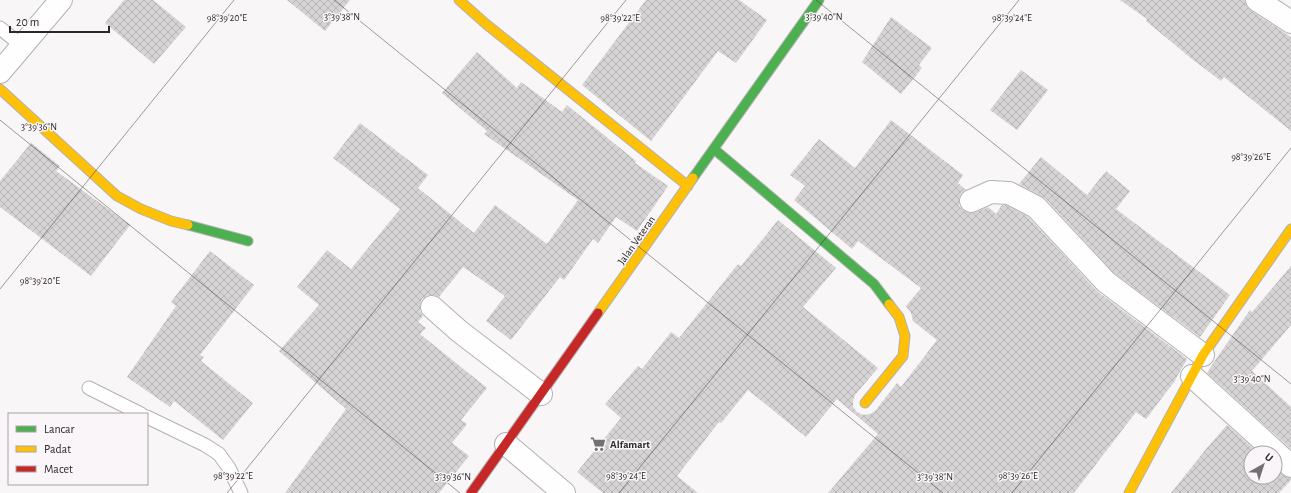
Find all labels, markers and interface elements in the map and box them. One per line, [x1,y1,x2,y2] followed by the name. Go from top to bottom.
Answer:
[10,8,109,34] scale bar
[324,12,360,22] text: 3°39'38"N
[805,12,843,22] text: 3°39'40"N
[207,13,247,23] text: 98°39'20"E
[600,13,640,23] text: 98°39'22"E
[992,13,1032,23] text: 98°39'24"E
[16,16,39,28] text: 20 m
[21,122,57,132] text: 3°39'36"N
[1231,152,1271,162] text: 98°39'26"E
[616,214,657,267] street label: Jalan Veteran
[20,276,60,286] text: 98°39'20"E
[1233,374,1271,384] text: 3°39'40"N
[8,413,148,485] legend
[44,423,75,435] text: Lancar
[589,435,607,453] supermarket icon: Alfamart
[610,439,650,450] place label: Alfamart
[44,443,71,455] text: Padat
[1243,445,1283,485] north arrow
[1263,451,1275,464] text: U
[44,463,73,475] text: Macet
[213,471,253,481] text: 98°39'22"E
[606,471,646,481] text: 98°39'24"E
[998,471,1038,481] text: 98°39'26"E
[435,472,471,482] text: 3°39'36"N
[917,472,953,482] text: 3°39'38"N

